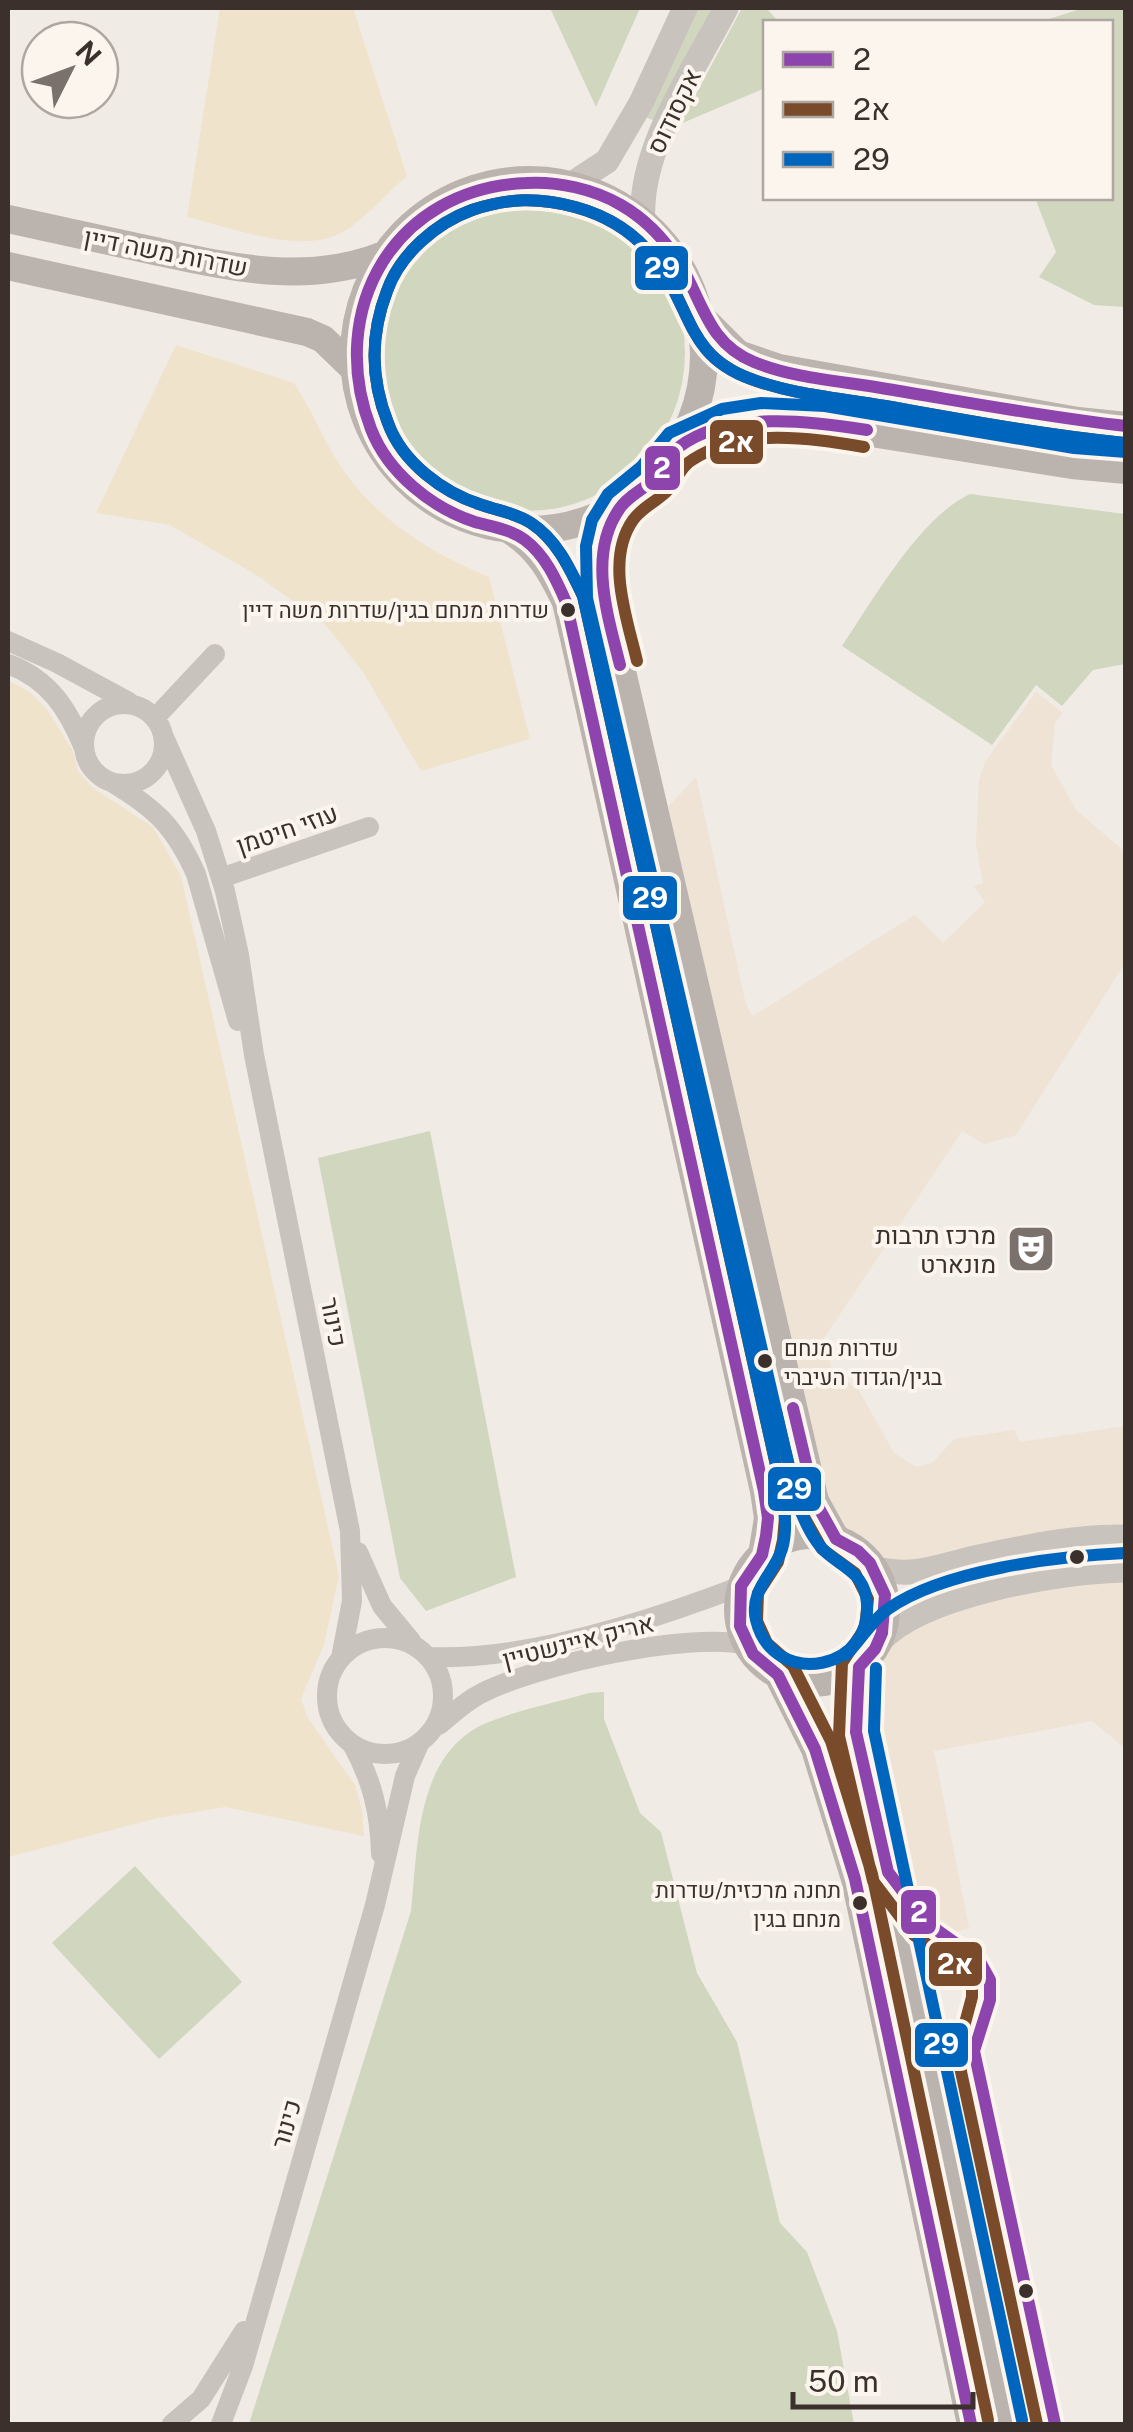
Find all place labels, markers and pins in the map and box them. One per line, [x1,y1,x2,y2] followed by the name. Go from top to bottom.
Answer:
[242,597,549,623] place label: שדרות מנחם בגין/שדרות משה דיין
[558,600,578,620] marker: שדרות מנחם בגין/שדרות משה דיין
[875,1220,996,1279] place label: מרכז תרבות מונארט
[1005,1223,1057,1275] theatre icon: מרכז תרבות מונארט
[784,1335,943,1390] place label: שדרות מנחם בגין/הגדוד העיברי
[755,1351,775,1371] marker: שדרות מנחם בגין/הגדוד העיברי
[1067,1547,1087,1567] unlabelled marker
[655,1877,841,1932] place label: תחנה מרכזית/שדרות מנחם בגין
[850,1893,870,1913] marker: תחנה מרכזית/שדרות מנחם בגין
[1016,2281,1036,2301] unlabelled marker

